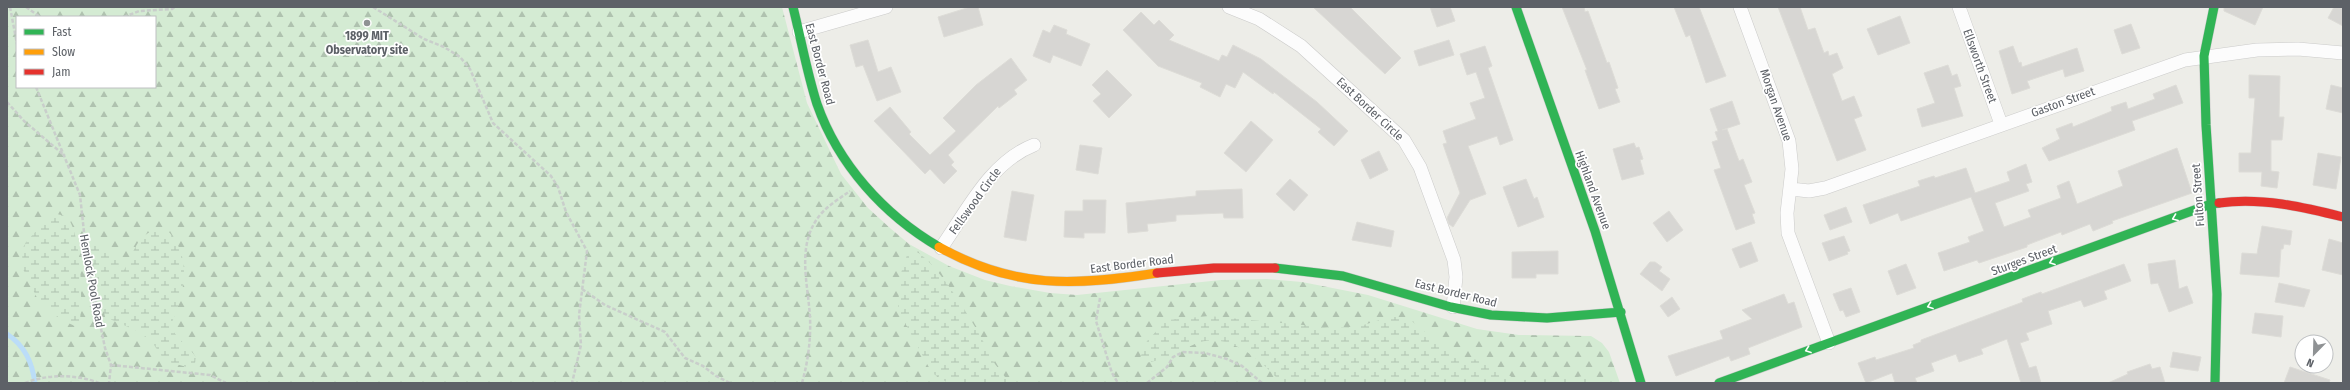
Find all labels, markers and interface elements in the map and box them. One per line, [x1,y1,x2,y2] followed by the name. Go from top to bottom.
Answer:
[16,16,156,88] legend
[362,18,372,28] marker: 1899 MIT Observatory site
[802,22,838,106] street label: East Border Road
[52,25,71,39] text: Fast
[1960,27,2000,105] street label: Ellsworth Street
[326,29,408,57] place label: 1899 MIT Observatory site
[52,45,75,59] text: Slow
[52,65,70,79] text: Jam
[1757,67,1795,143] street label: Morgan Avenue
[1334,74,1406,144] street label: East Border Circle
[2029,84,2097,120] street label: Gaston Street
[1572,149,1614,231] street label: Highland Avenue
[2189,163,2207,227] street label: Fulton Street
[946,165,1004,237] street label: Fellswood Circle
[2171,214,2178,222] one-way arrow
[77,233,107,329] street label: Hemlock Pool Road
[1989,242,2059,278] street label: Sturges Street
[1089,252,1175,276] street label: East Border Road
[2049,258,2056,266] one-way arrow
[1413,276,1499,310] street label: East Border Road
[1926,302,1933,310] one-way arrow
[2294,334,2334,374] north arrow
[1804,346,1811,354] one-way arrow
[2305,355,2316,370] text: N

